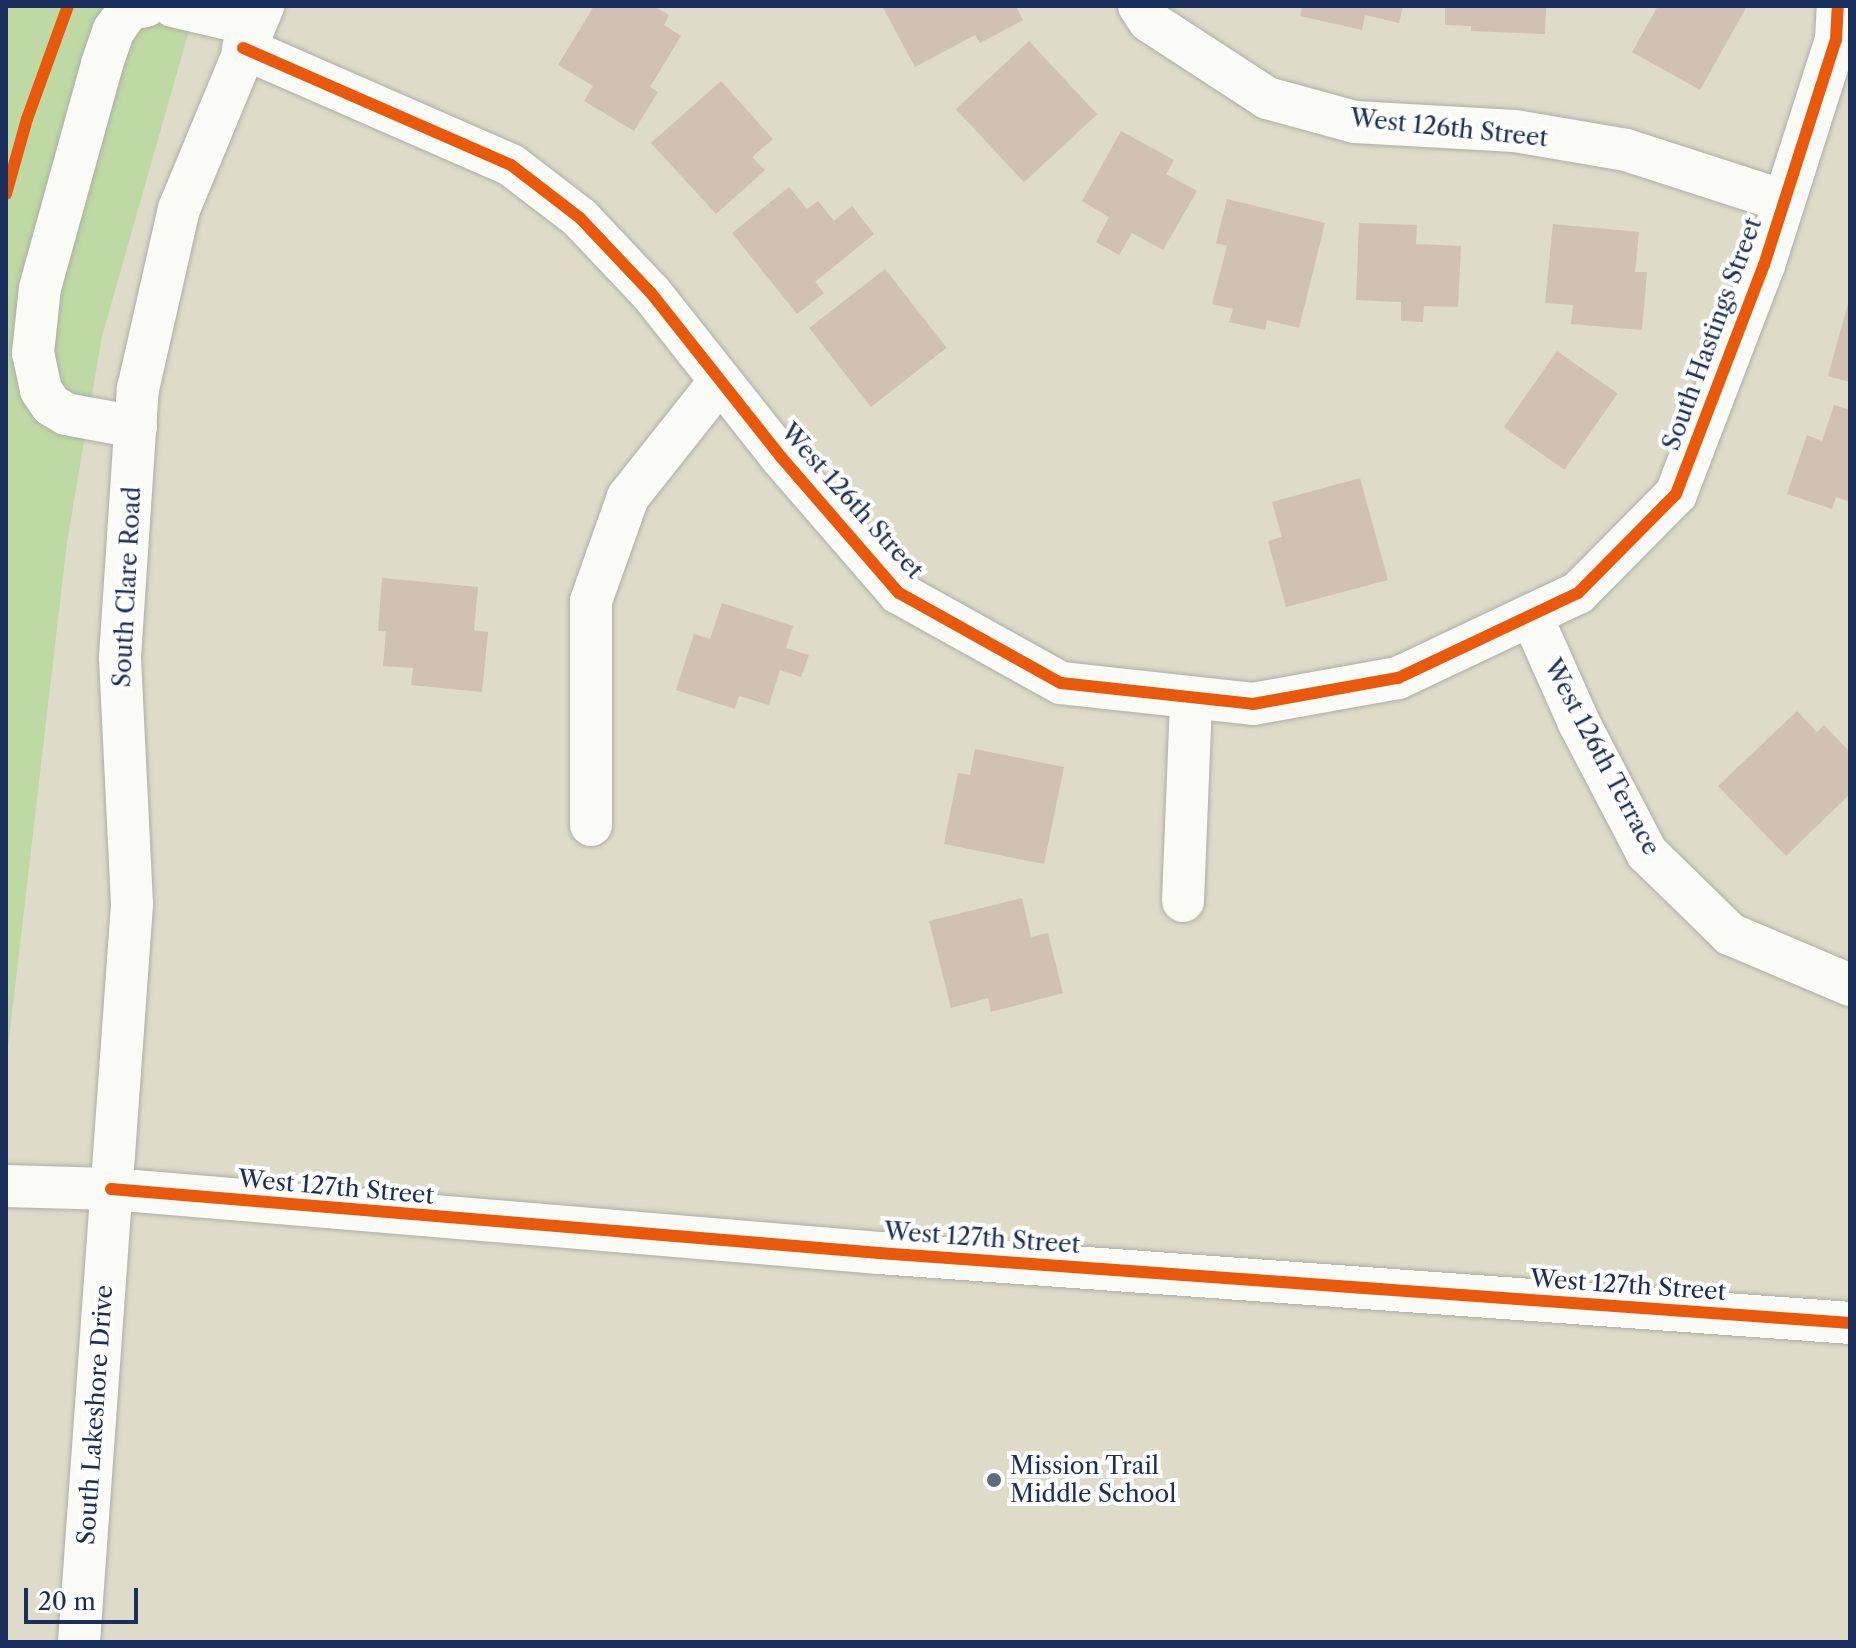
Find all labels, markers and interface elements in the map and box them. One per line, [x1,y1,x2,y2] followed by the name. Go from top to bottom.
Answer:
[1349,103,1549,153] street label: West 126th Street
[1656,214,1768,454] street label: South Hastings Street
[775,418,929,584] street label: West 126th Street
[107,486,147,688] street label: South Clare Road
[1538,654,1666,860] street label: West 126th Terrace
[237,1164,435,1210] street label: West 127th Street
[883,1217,1081,1259] street label: West 127th Street
[1529,1264,1727,1306] street label: West 127th Street
[72,1284,118,1546] street label: South Lakeshore Drive
[1010,1452,1176,1508] place label: Mission Trail Middle School
[985,1471,1003,1489] marker: Mission Trail Middle School
[28,1572,142,1622] scale bar
[38,1587,96,1616] text: 20 m

